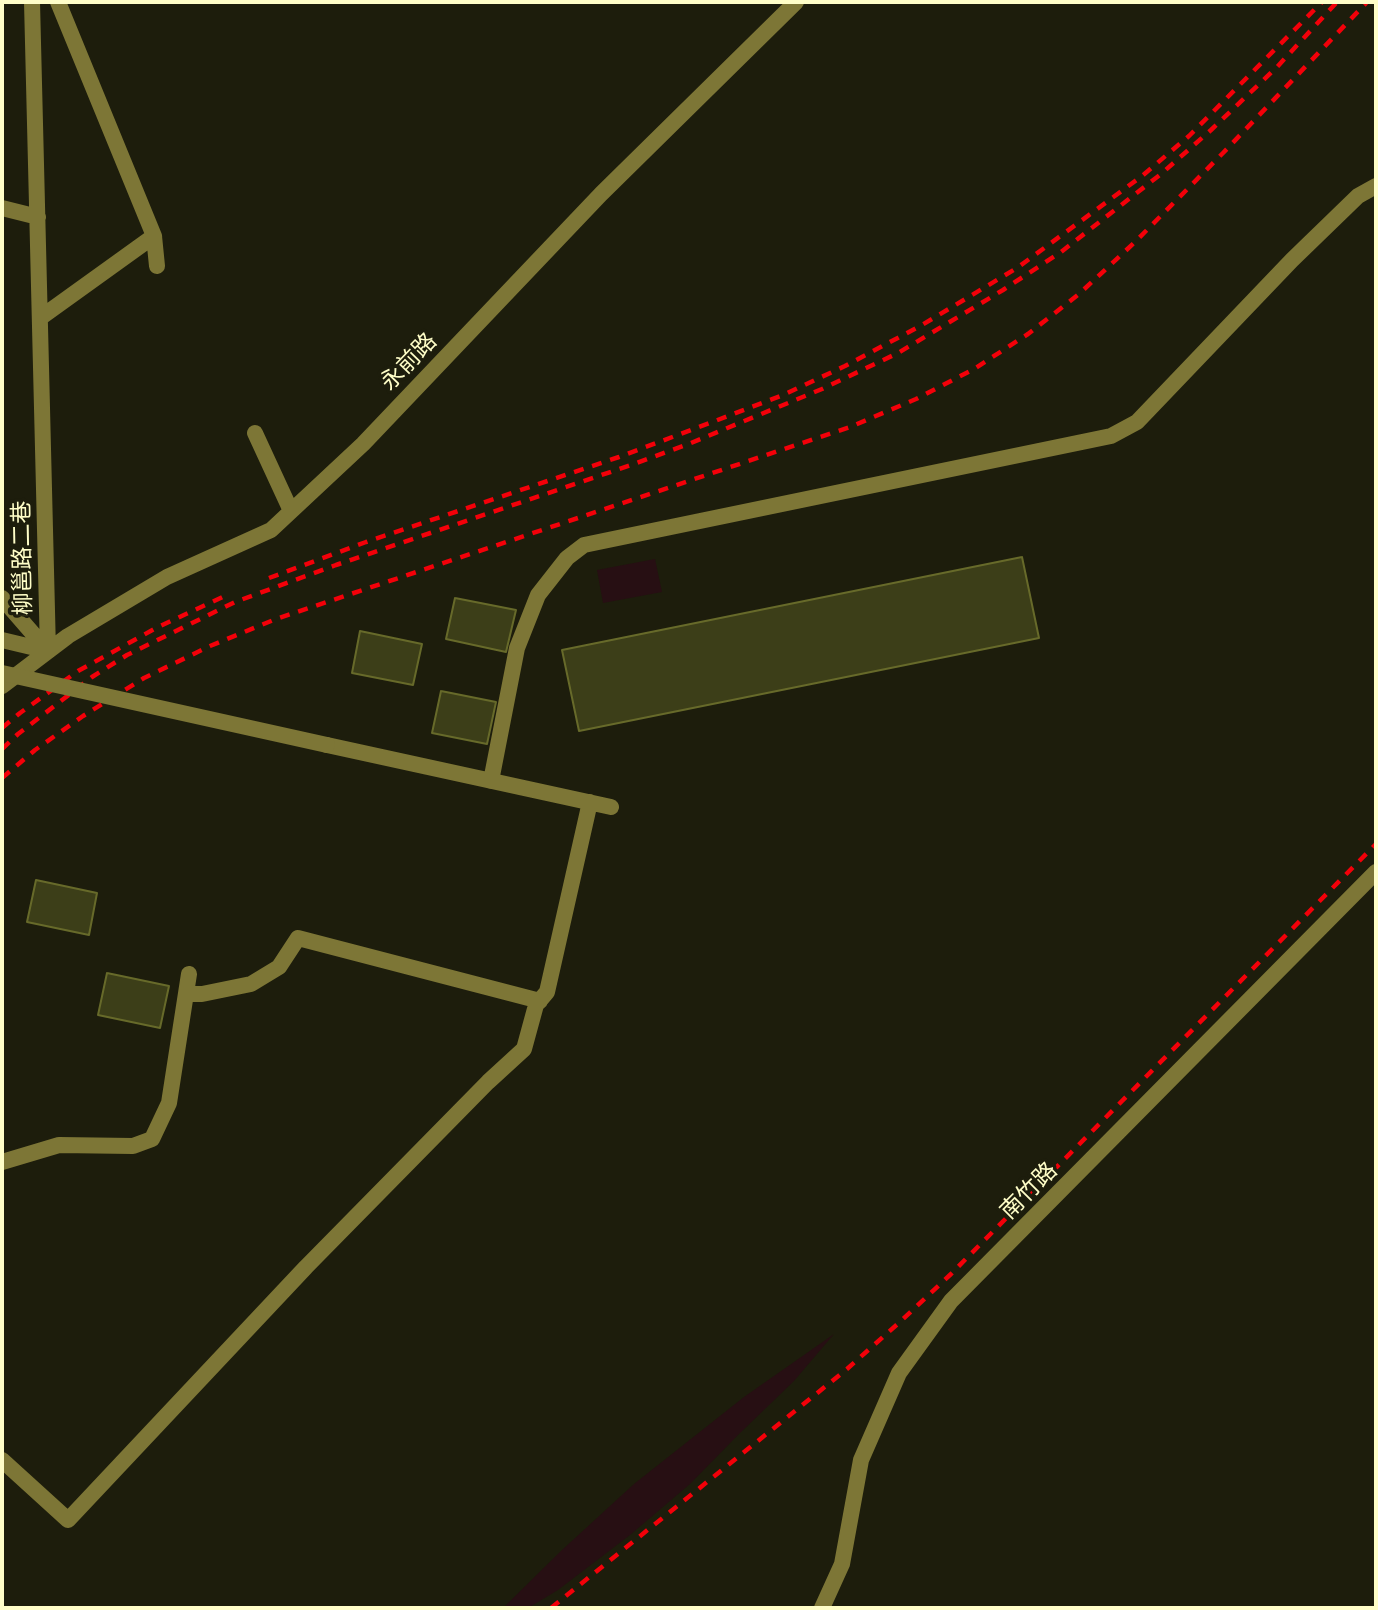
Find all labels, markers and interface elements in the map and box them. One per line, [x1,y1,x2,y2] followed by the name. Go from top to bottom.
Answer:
[375,328,443,396] street label: 永前路
[8,500,38,616] street label: 柳邕路二巷
[995,1157,1063,1225] street label: 南竹路

